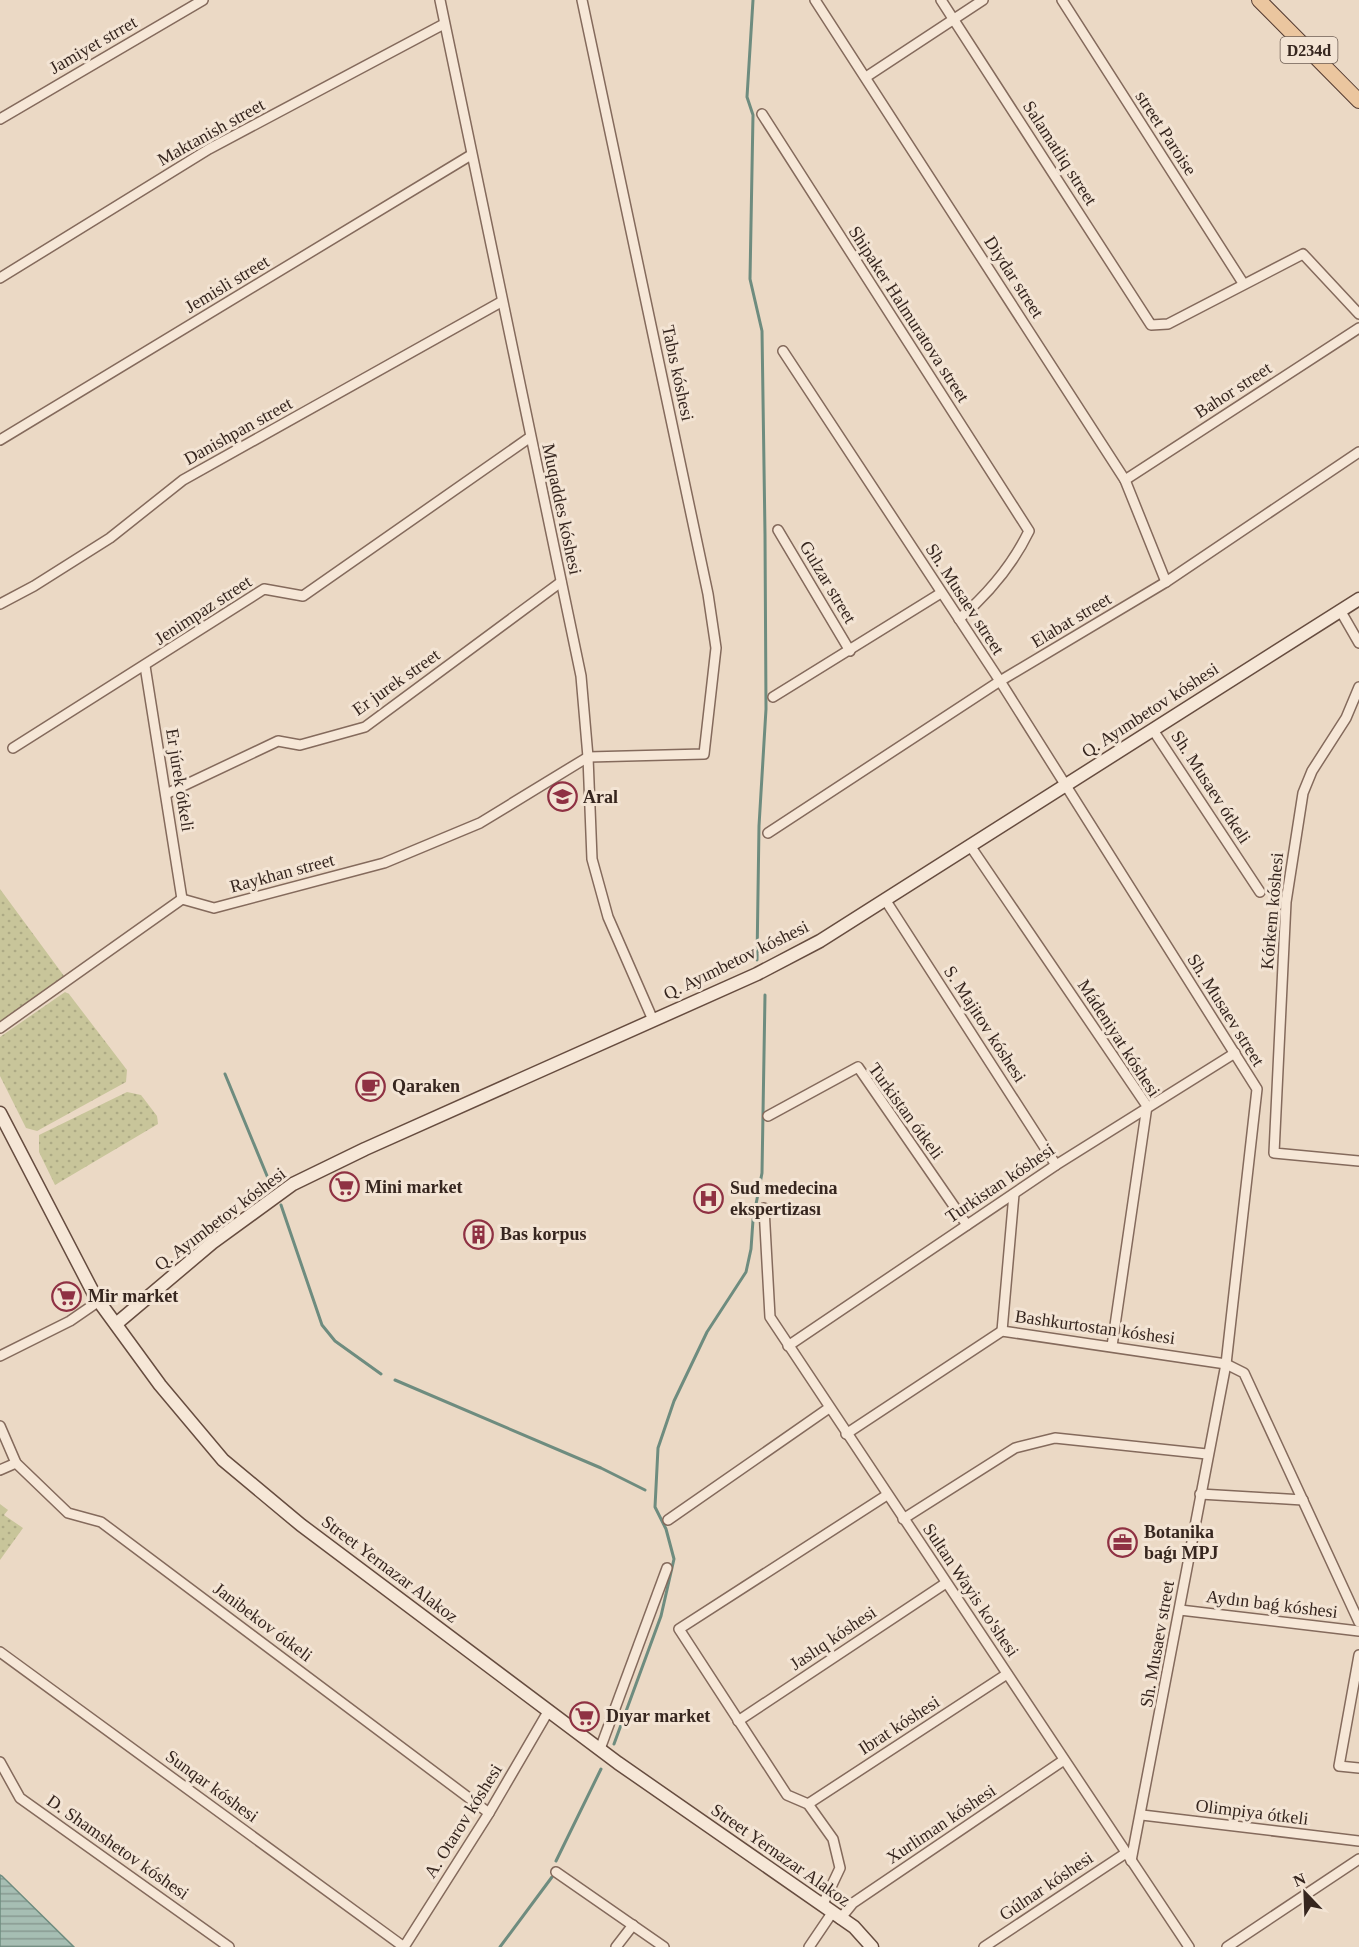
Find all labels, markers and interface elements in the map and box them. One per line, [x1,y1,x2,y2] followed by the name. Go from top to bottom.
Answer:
[46,12,140,78] street label: Jamiyet strret
[1280,37,1338,63] road number: D234d
[1131,87,1201,179] street label: street Paroise
[154,94,268,170] street label: Maktanish street
[1019,97,1101,209] street label: Salamatliq street
[845,222,973,406] street label: Shipaker Halmuratova street
[980,232,1048,322] street label: Diydar street
[181,251,273,317] street label: Jemisli street
[658,323,698,423] street label: Tabıs kóshesi
[1191,358,1275,422] street label: Bahor street
[180,393,296,469] street label: Danishpan street
[538,442,586,576] street label: Muqaddes kóshesi
[796,537,860,627] street label: Gulzar street
[922,540,1008,658] street label: Sh. Musaev street
[151,571,255,649] street label: Jenimpaz street
[1028,588,1114,652] street label: Elabat street
[349,645,443,719] street label: Er jurek street
[1078,658,1222,762] street label: Q. Ayımbetov kóshesi
[162,727,198,833] street label: Er júrek ótkeli
[1167,727,1255,847] street label: Sh. Musaev ótkeli
[546,781,578,813] school or university icon: Aral
[583,787,618,807] place label: Aral
[228,849,336,897] street label: Raykhan street
[1257,852,1287,970] street label: Kórkem kóshesi
[660,916,812,1004] street label: Q. Ayımbetov kóshesi
[1183,950,1269,1070] street label: Sh. Musaev street
[940,962,1030,1086] street label: S. Majitov kóshesi
[1074,976,1164,1100] street label: Mádeniyat kóshesi
[864,1059,948,1163] street label: Turkistan ótkeli
[355,1070,387,1102] cafe icon: Qaraken
[392,1076,460,1096] place label: Qaraken
[942,1139,1058,1227] street label: Turkistan kóshesi
[151,1163,289,1275] street label: Q. Ayımbetov kóshesi
[328,1171,360,1203] supermarket icon: Mini market
[365,1177,462,1197] place label: Mini market
[730,1178,838,1219] place label: Sud medecina ekspertizası
[693,1182,725,1214] hospital icon: Sud medecina ekspertizası
[463,1218,495,1250] building icon: Bas korpus
[500,1224,587,1244] place label: Bas korpus
[51,1280,83,1312] supermarket icon: Mir market
[88,1286,178,1306] place label: Mir market
[1014,1306,1176,1348] street label: Bashkurtostan kóshesi
[318,1511,462,1627] street label: Street Yernazar Alakoz
[919,1520,1023,1660] street label: Sultan Wayis ko'shesi
[1144,1522,1219,1563] place label: Botanika baǵı MPJ
[1107,1526,1139,1558] office icon: Botanika baǵı MPJ
[210,1578,316,1666] street label: Janibekov ótkeli
[1136,1579,1178,1709] street label: Sh. Musaev street
[1205,1586,1339,1622] street label: Aydın baǵ kóshesi
[786,1602,880,1674] street label: Jaslıq kóshesi
[855,1691,943,1759] street label: Ibrat kóshesi
[569,1700,601,1732] supermarket icon: Dıyar market
[606,1706,710,1726] place label: Dıyar market
[162,1746,262,1826] street label: Sunqar kóshesi
[420,1760,506,1882] street label: A. Otarov kóshesi
[883,1780,999,1868] street label: Xurliman kóshesi
[43,1790,193,1904] street label: D. Shamshetov kóshesi
[1194,1795,1310,1829] street label: Olimpiya ótkeli
[707,1799,855,1911] street label: Street Yernazar Alakoz
[995,1847,1097,1925] street label: Gúlnar kóshesi
[1275,1863,1335,1923] north arrow
[1291,1869,1308,1890] text: N

